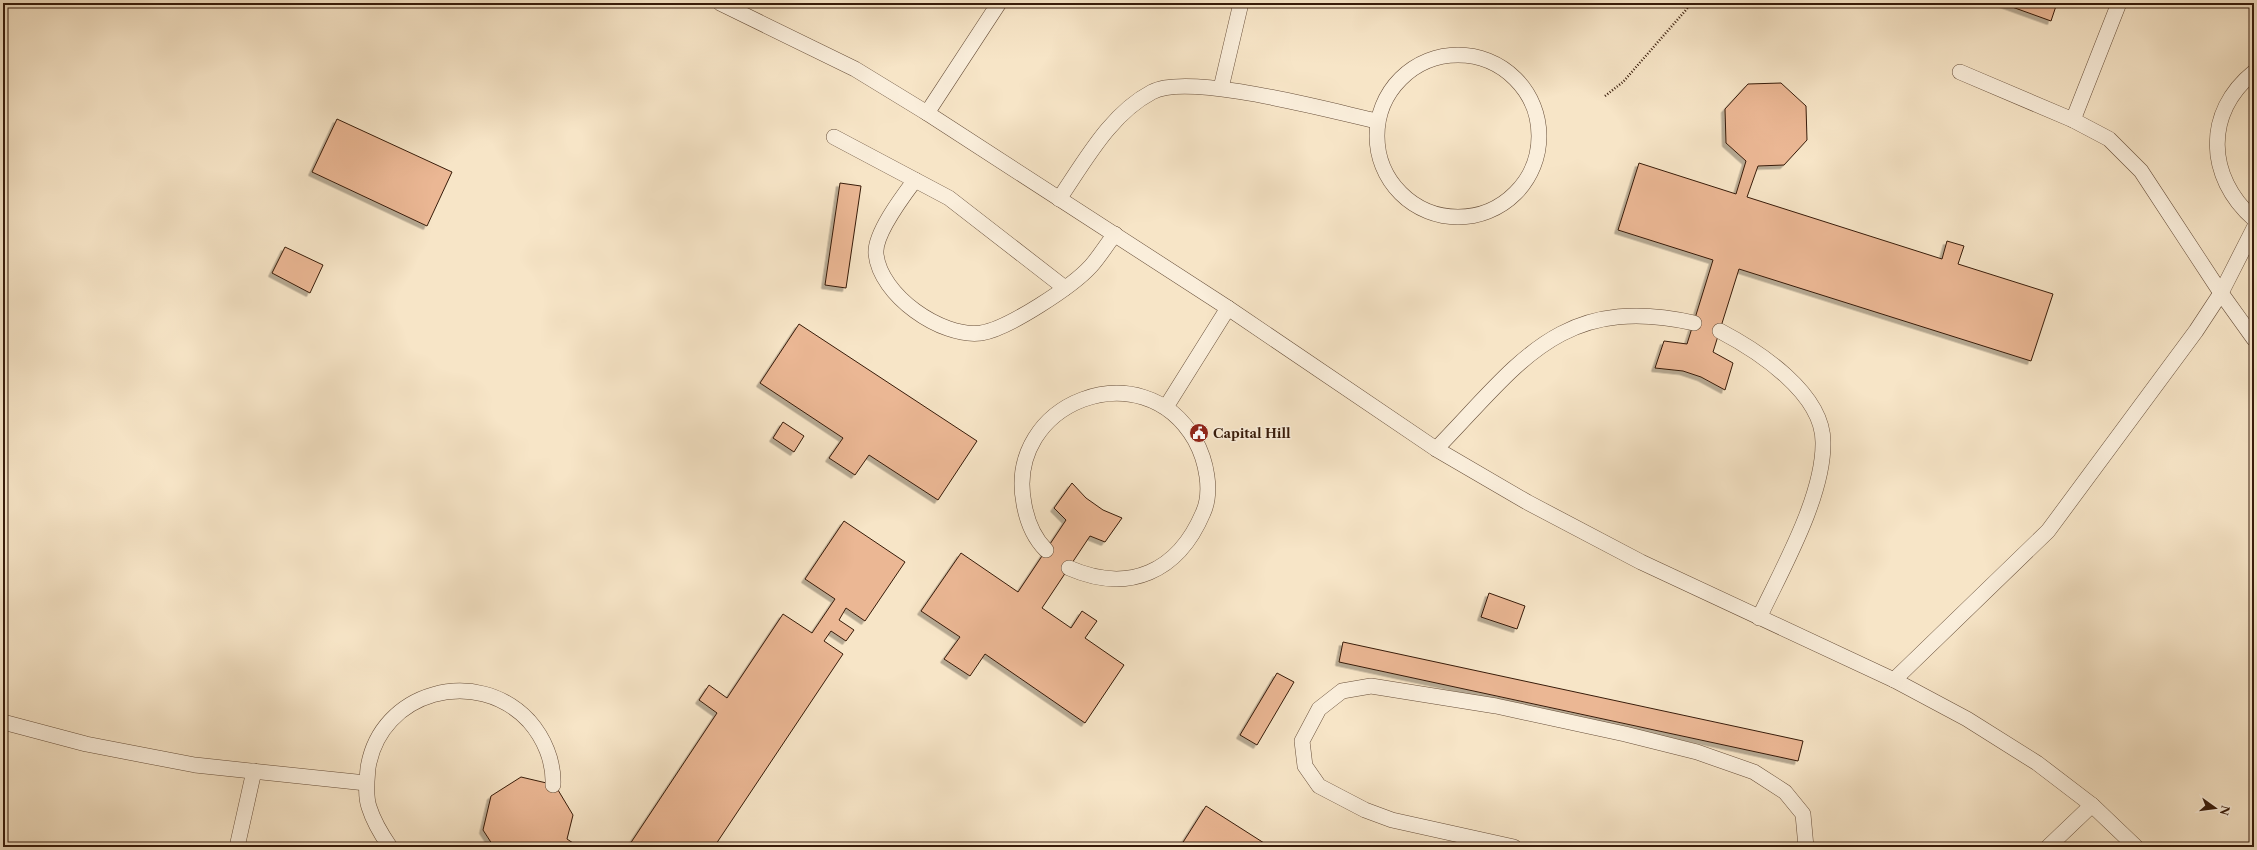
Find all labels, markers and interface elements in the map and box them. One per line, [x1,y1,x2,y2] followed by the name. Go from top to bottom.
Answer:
[1188,422,1210,444] public building icon: Capital Hill
[1213,425,1291,441] place label: Capital Hill
[2195,788,2235,828] north arrow
[2217,804,2233,817] text: N

